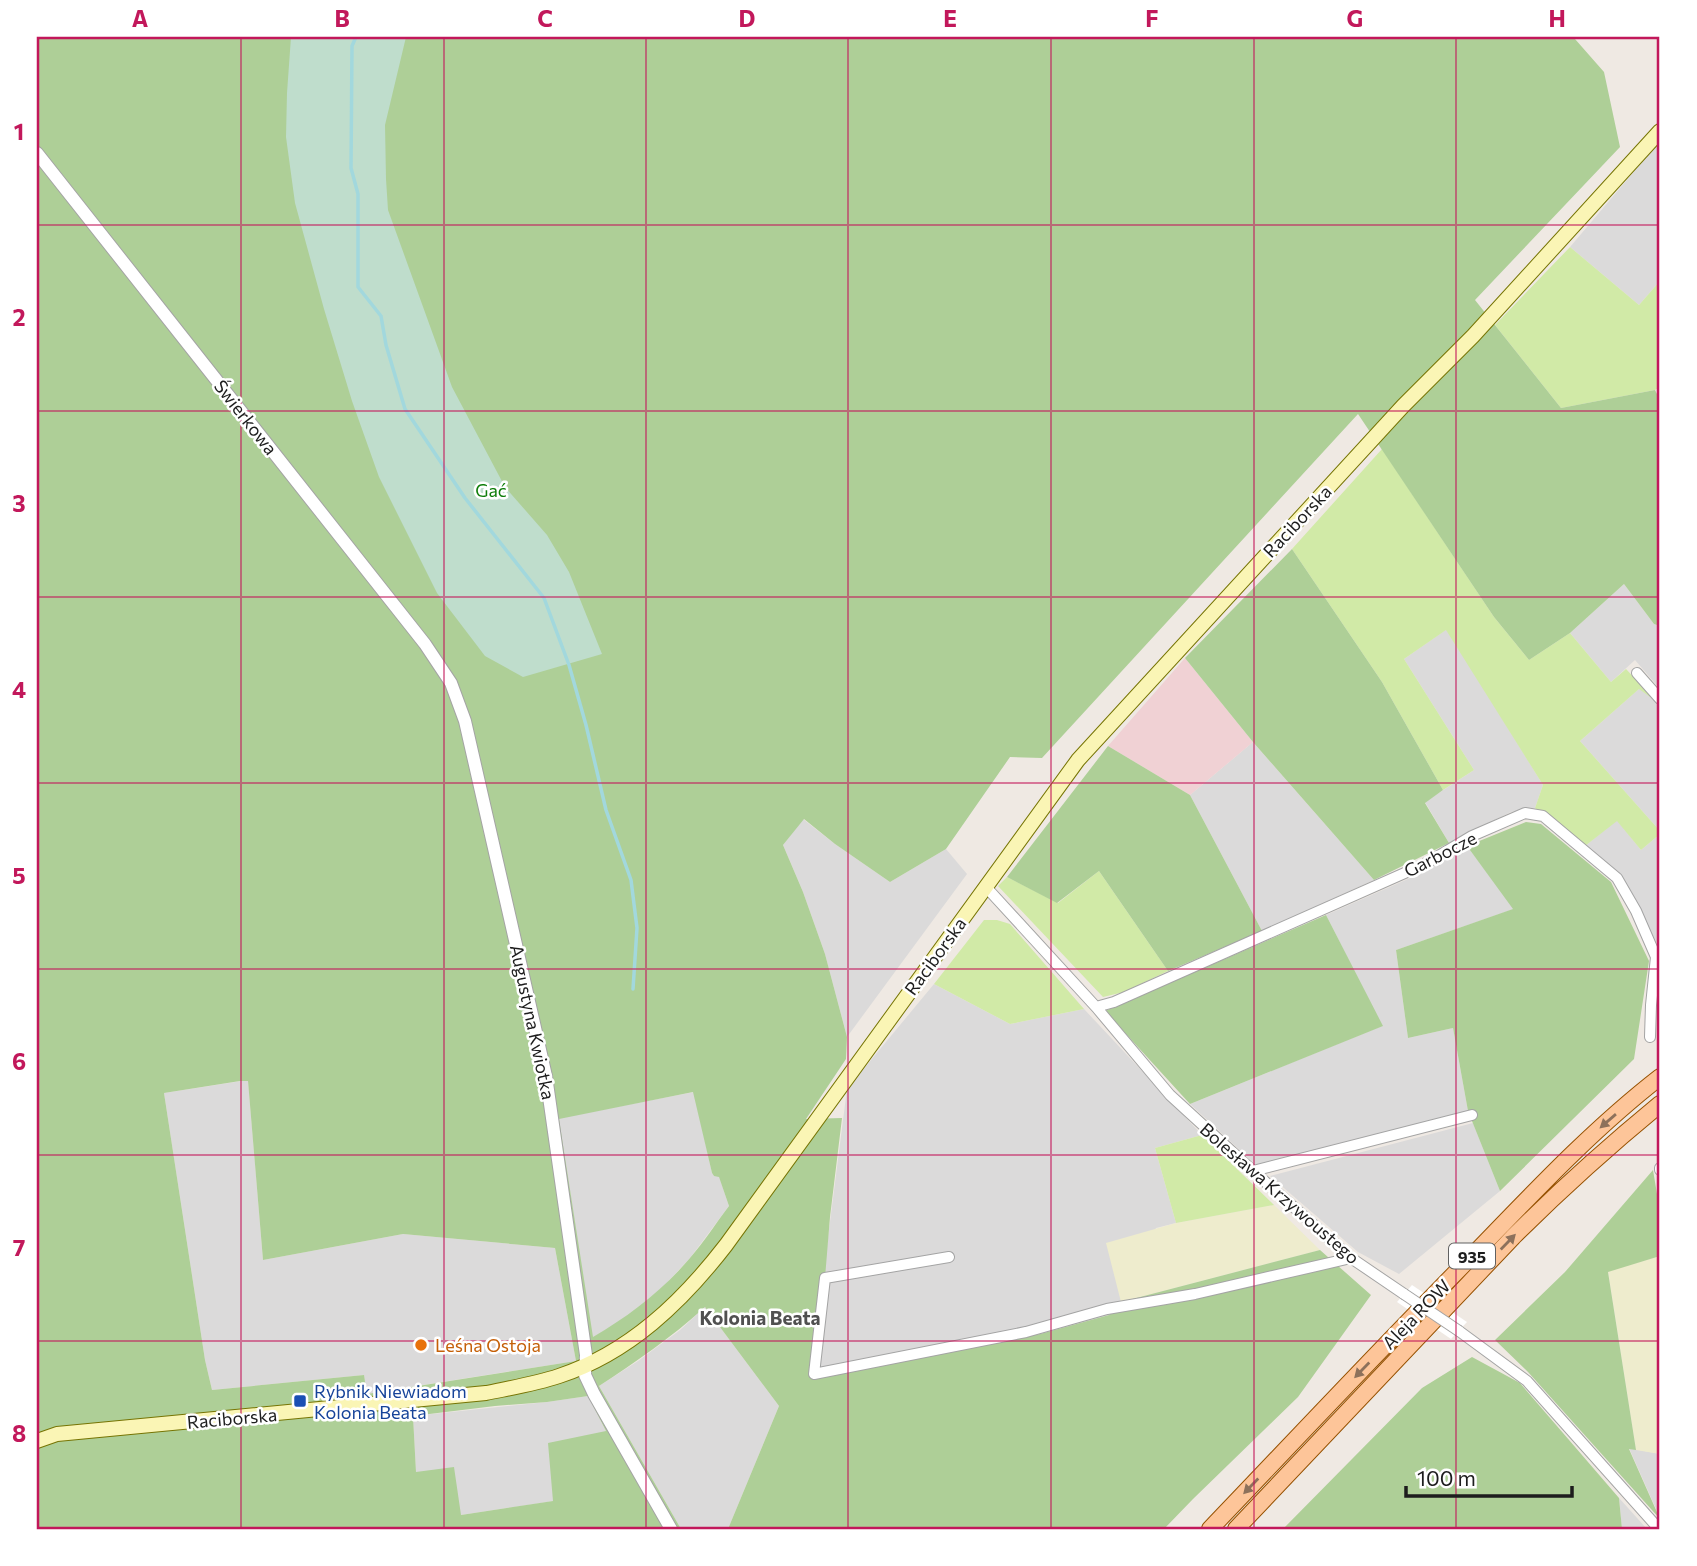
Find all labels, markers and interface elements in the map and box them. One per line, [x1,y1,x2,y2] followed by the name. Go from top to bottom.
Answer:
[132,4,149,32] text: A
[334,4,350,32] text: B
[537,4,553,32] text: C
[739,4,756,32] text: D
[943,4,957,32] text: E
[1145,4,1159,32] text: F
[1347,4,1363,32] text: G
[1548,4,1566,32] text: H
[14,117,24,145] text: 1
[12,303,26,331] text: 2
[210,375,282,459] street label: Świerkowa
[475,479,507,501] park label: Gać
[1258,480,1336,562] street label: Raciborska
[12,489,26,517] text: 3
[12,675,26,703] text: 4
[1400,826,1480,882] street label: Garbocze
[12,861,26,889] text: 5
[899,913,971,999] street label: Raciborska
[506,943,560,1101] street label: Augustyna Kwiotka
[12,1047,26,1075] text: 6
[1599,1113,1616,1128] one-way arrow
[1196,1118,1364,1268] street label: Bolesława Krzywoustego
[13,1233,25,1261] text: 7
[1500,1234,1516,1251] one-way arrow
[1449,1244,1495,1268] road number: 935
[1377,1275,1455,1353] street label: Aleja ROW
[700,1306,820,1329] district label: Kolonia Beata
[435,1334,541,1356] place label: Leśna Ostoja
[413,1337,429,1353] marker: Leśna Ostoja
[1354,1361,1370,1378] one-way arrow
[314,1380,467,1423] place label: Rybnik Niewiadom Kolonia Beata
[292,1393,308,1409] marker: Rybnik Niewiadom Kolonia Beata
[186,1403,278,1433] street label: Raciborska
[12,1419,26,1447] text: 8
[1406,1454,1573,1498] scale bar
[1417,1465,1476,1490] text: 100 m
[1243,1477,1259,1494] one-way arrow

